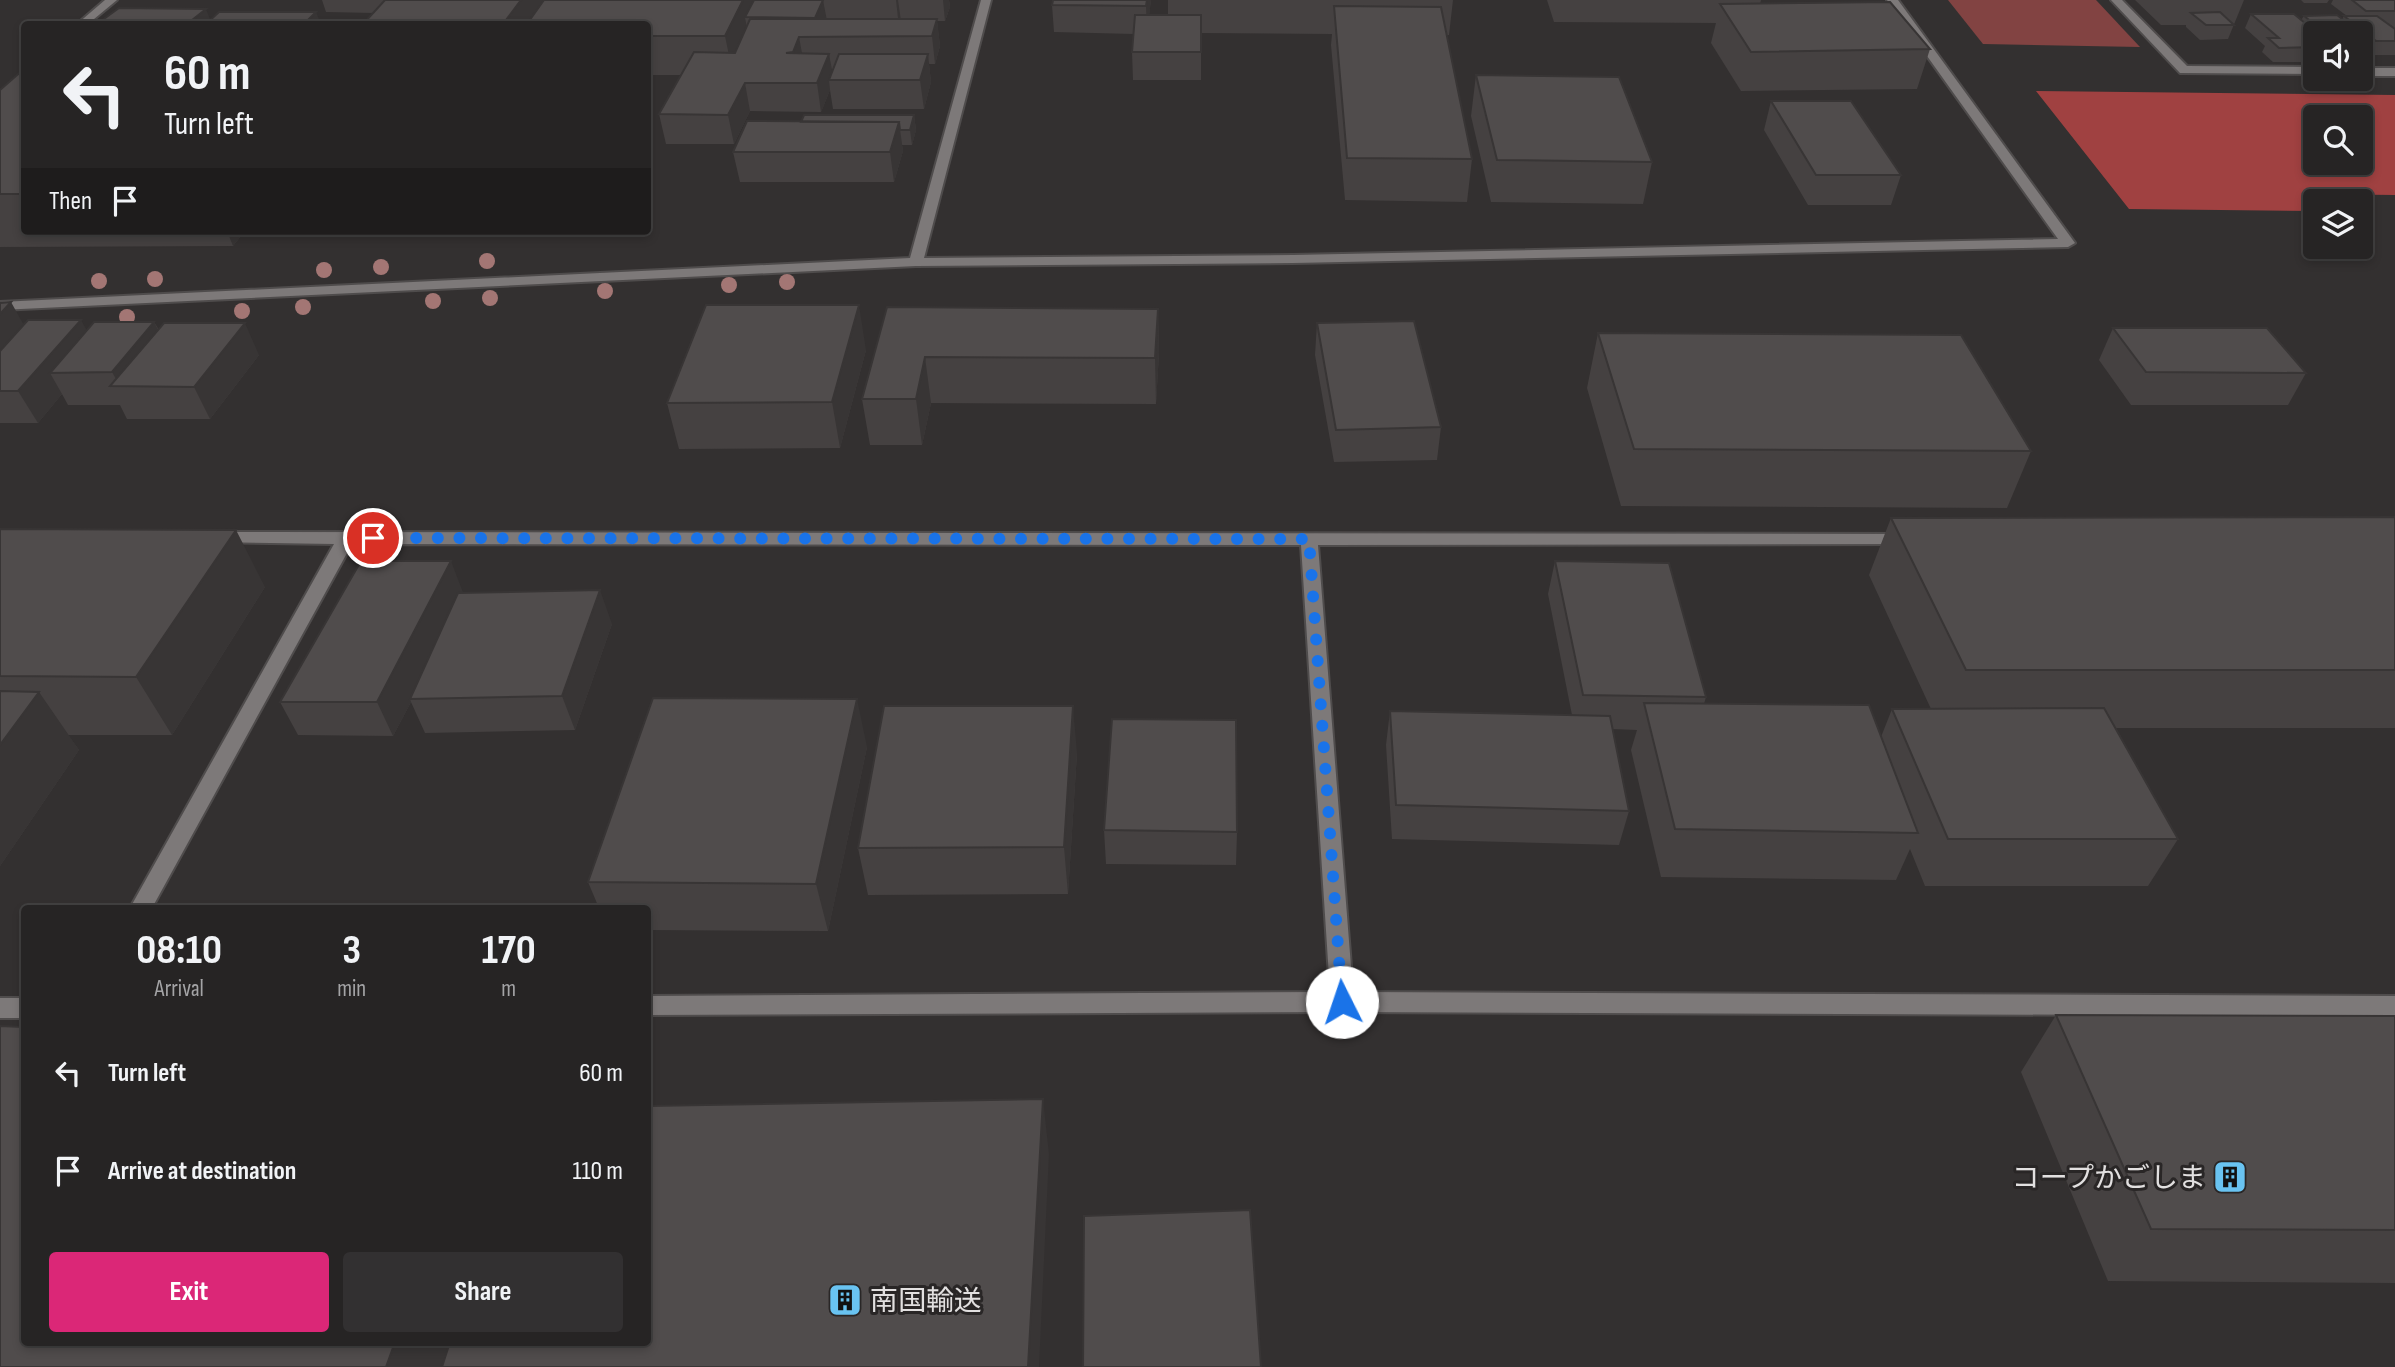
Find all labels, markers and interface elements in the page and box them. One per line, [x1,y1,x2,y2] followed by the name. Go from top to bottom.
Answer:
[2303,21,2373,259] map controls
[2303,21,2373,91] button: sound
[164,45,251,104] text: 60 m
[49,49,140,140] icon: left
[164,105,254,144] text: Turn left
[2303,105,2373,175] button: search
[106,182,144,220] icon: arrive
[49,186,92,217] text: Then
[2303,189,2373,259] button: layers
[343,508,403,568] pin
[354,519,392,557] icon: arrive
[136,925,222,976] text: 08:10
[342,925,361,976] text: 3
[481,925,536,976] text: 170
[1305,965,1379,1039] position arrow
[154,975,204,1003] text: Arrival
[337,975,366,1003] text: min
[501,975,516,1003] text: m
[49,1054,87,1092] icon: left
[108,1058,186,1089] text: Turn left
[579,1058,623,1089] text: 60 m
[49,1152,87,1190] icon: arrive
[108,1156,296,1187] text: Arrive at destination
[572,1156,623,1187] text: 110 m
[2211,1158,2249,1196] building icon: コープかごしま
[2012,1162,2206,1195] place label: コープかごしま
[49,1252,329,1332] button: Exit
[343,1252,623,1332] button: Share
[826,1281,864,1319] building icon: 南国輸送
[870,1285,982,1318] place label: 南国輸送

